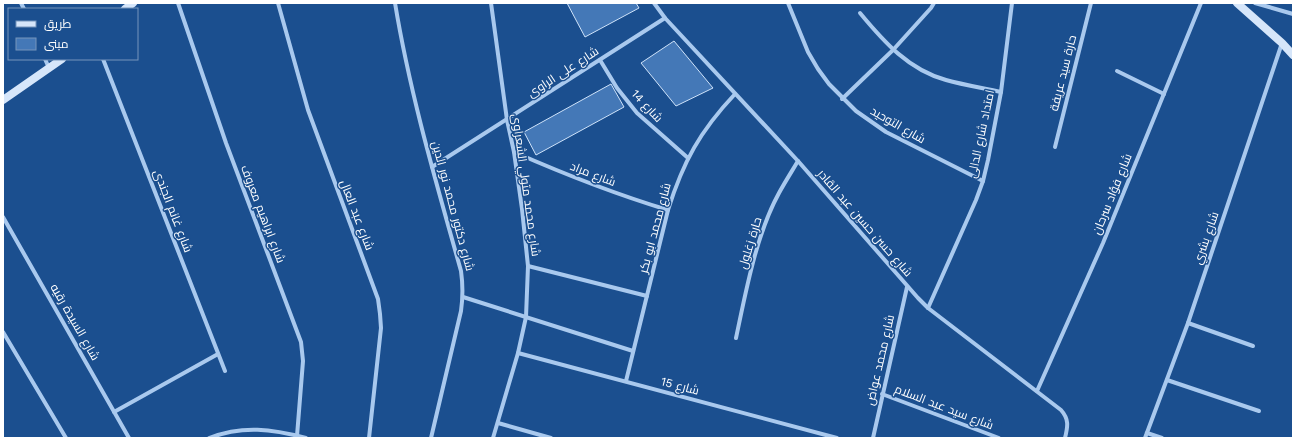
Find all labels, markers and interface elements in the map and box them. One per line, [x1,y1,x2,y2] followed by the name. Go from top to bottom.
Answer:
[8,8,138,60] legend
[44,17,72,31] text: طريق
[1047,34,1079,112] street label: حارة سيد عريفة
[44,37,69,51] text: مبنى
[525,44,602,101] street label: شارع على الراوى
[628,87,666,126] street label: شارع 14
[965,89,998,180] street label: امتداد شارع الدالى
[868,104,928,147] street label: شارع التوحيد
[506,113,543,258] street label: شارع محمد متولي الشعراوى
[428,140,477,273] street label: شارع دكتور محمد نور الدين
[1089,151,1136,237] street label: شارع فؤاد سرحان
[568,159,618,190] street label: شارع مراد
[237,163,288,265] street label: شارع ابراهيم معروف
[813,166,915,280] street label: شارع حسن حسين عبد القادر
[150,168,195,255] street label: شارع غانم الجندى
[336,178,377,253] street label: شارع عبد العال
[636,181,675,276] street label: شارع محمد ابو بكر
[1190,210,1224,267] street label: شارع بشري
[736,215,764,271] street label: حارة زغلول
[47,281,103,363] street label: شارع السيدة رقيه
[863,313,898,407] street label: شارع محمد عواض
[659,374,701,399] street label: شارع 15
[892,382,996,433] street label: شارع سيد عبد السلام

